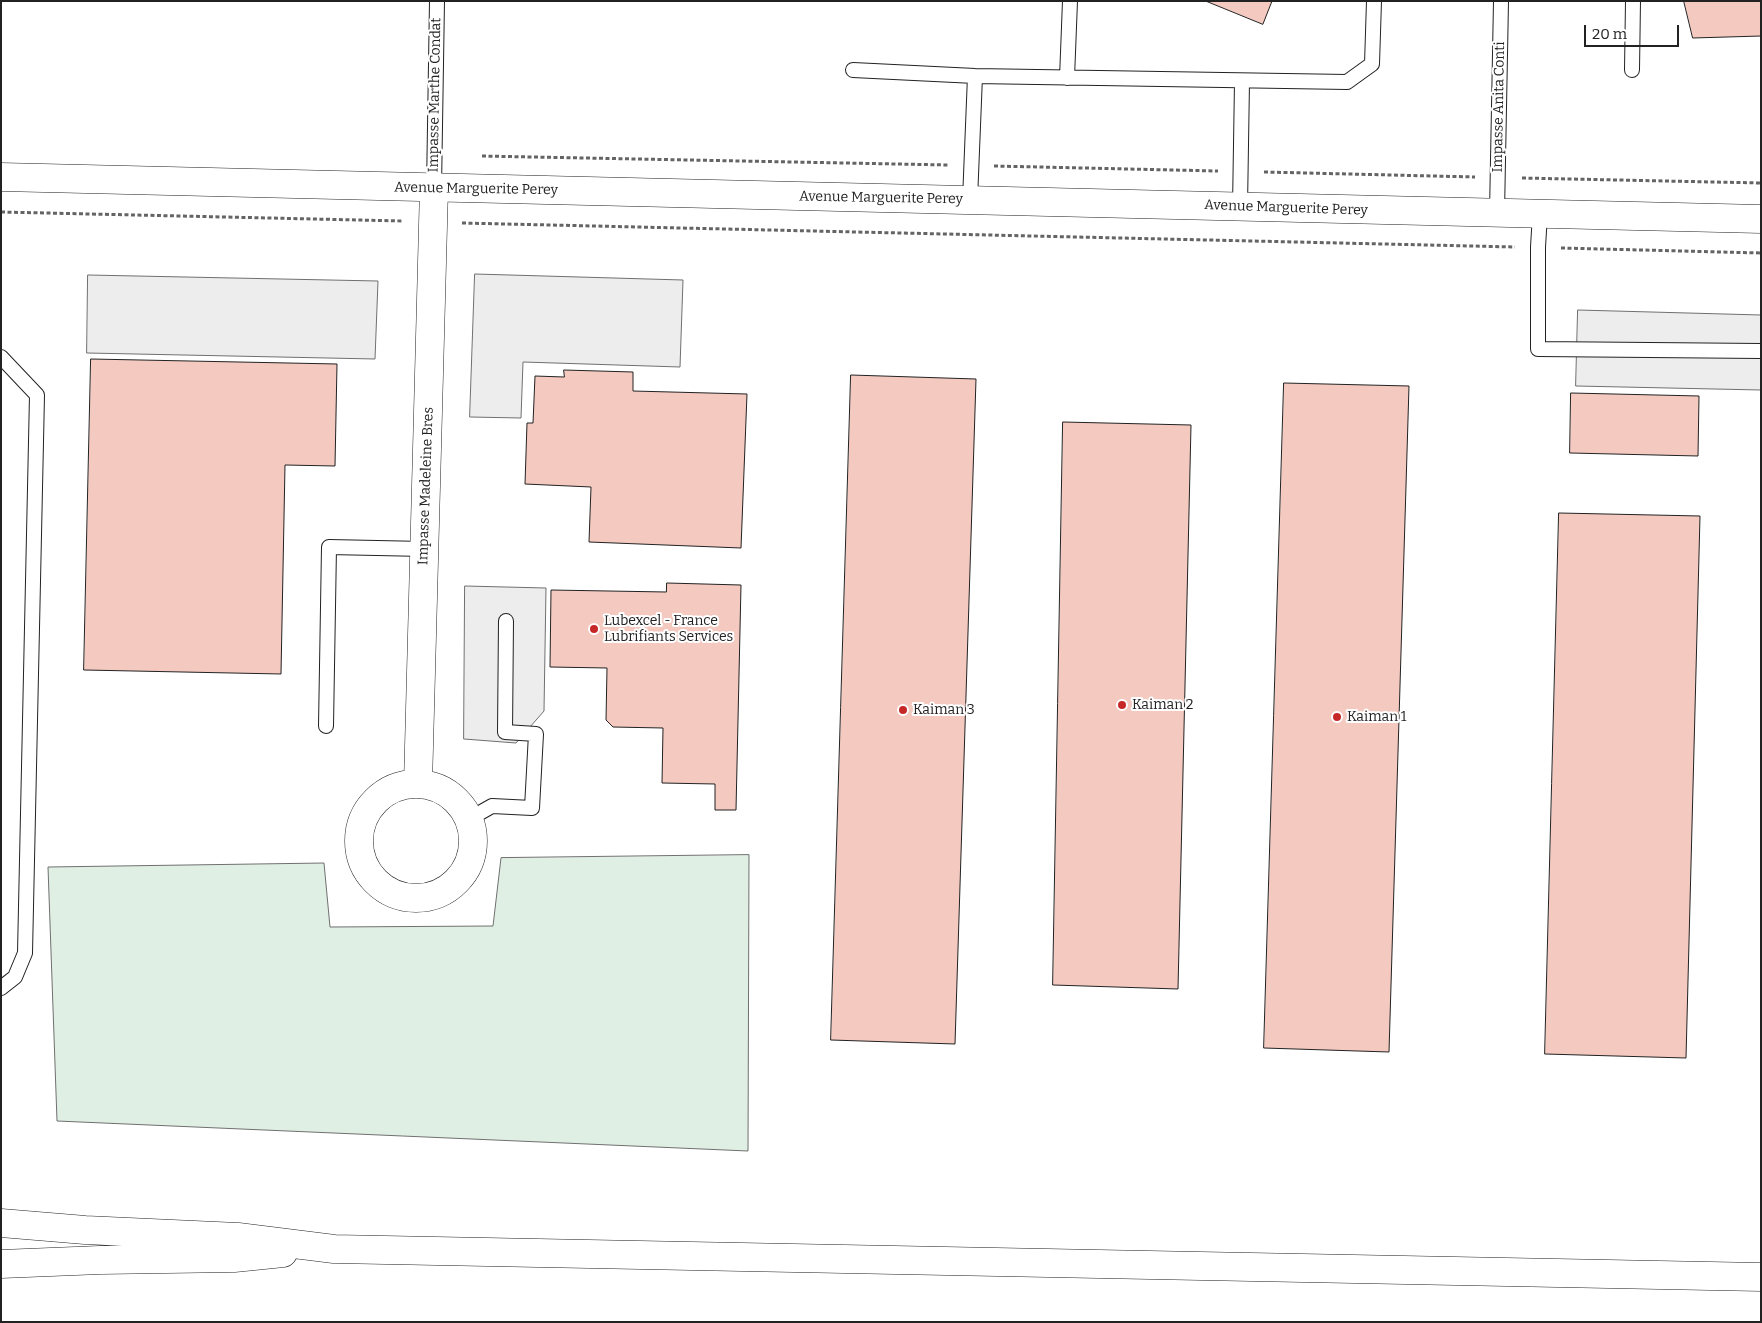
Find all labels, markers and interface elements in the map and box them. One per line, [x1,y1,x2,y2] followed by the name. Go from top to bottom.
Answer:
[1587,15,1682,47] scale bar
[425,18,445,172] street label: Impasse Marthe Condat
[1592,25,1627,43] text: 20 m
[1489,41,1509,173] street label: Impasse Anita Conti
[394,179,558,199] street label: Avenue Marguerite Perey
[799,188,963,208] street label: Avenue Marguerite Perey
[1204,197,1368,219] street label: Avenue Marguerite Perey
[415,407,437,565] street label: Impasse Madeleine Bres
[604,613,733,646] place label: Lubexcel - France Lubrifiants Services
[588,623,600,635] marker: Lubexcel - France Lubrifiants Services
[1132,697,1193,713] place label: Kaiman 2
[1116,699,1128,711] marker: Kaiman 2
[913,702,975,718] place label: Kaiman 3
[897,704,909,716] marker: Kaiman 3
[1347,709,1407,725] place label: Kaiman 1
[1331,711,1343,723] marker: Kaiman 1

